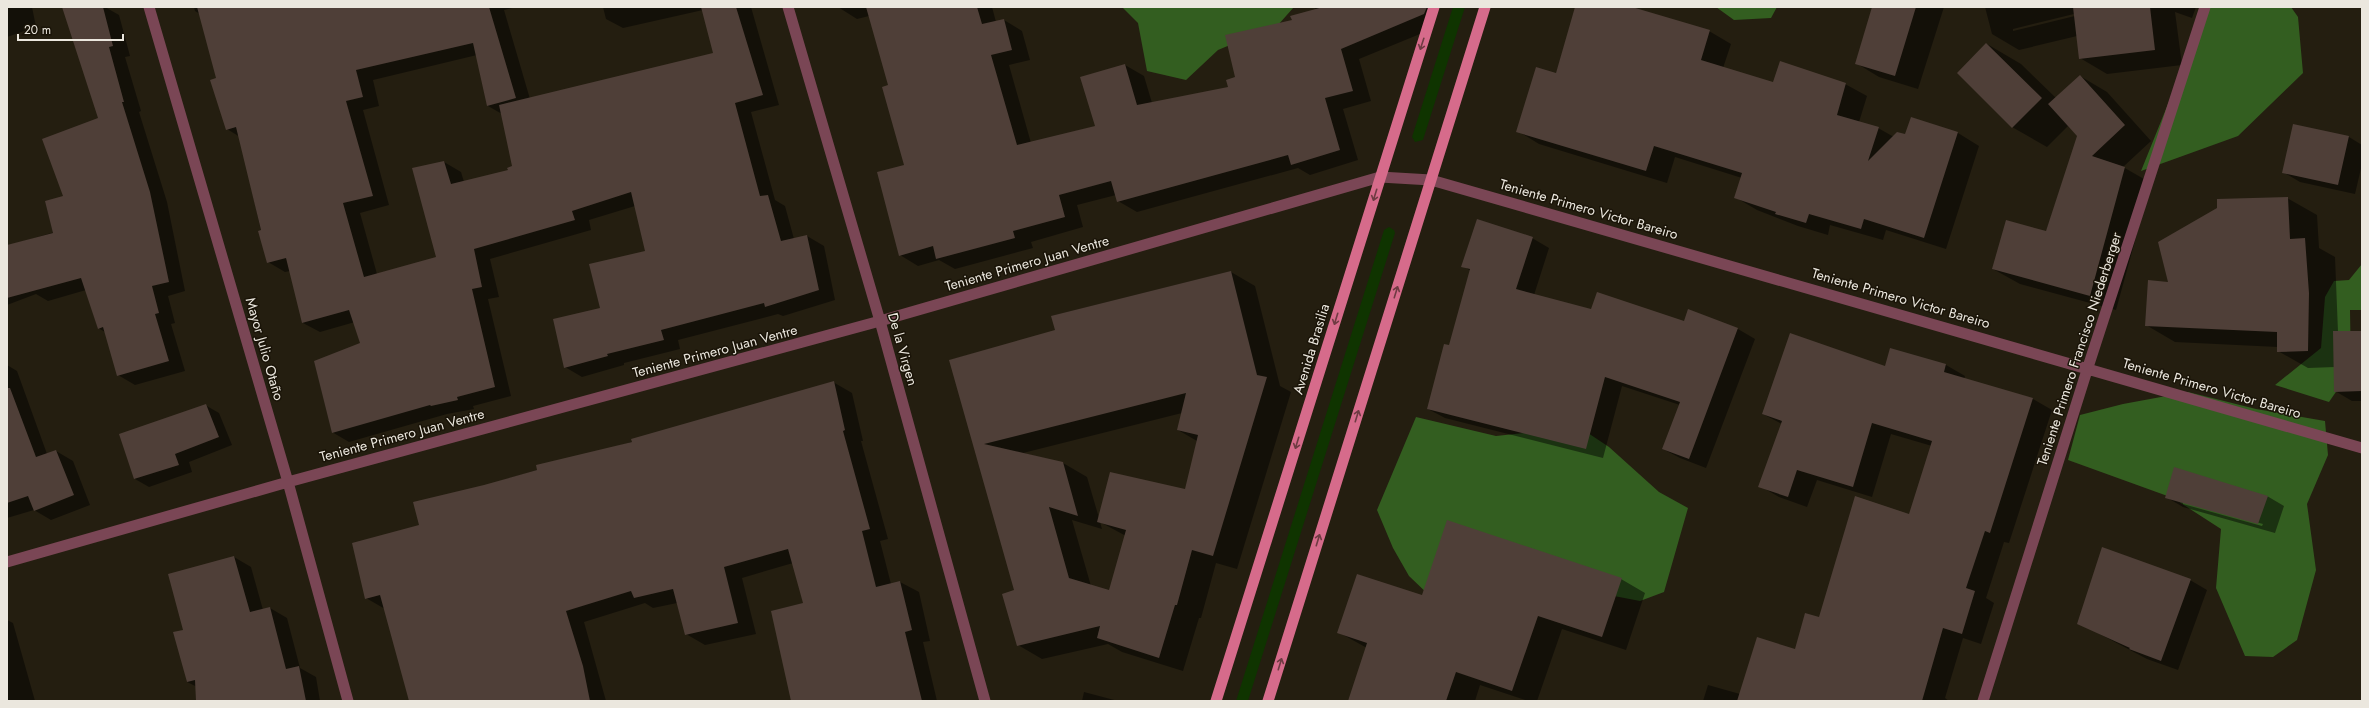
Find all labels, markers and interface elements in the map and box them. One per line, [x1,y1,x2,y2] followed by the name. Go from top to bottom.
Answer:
[18,16,123,42] scale bar
[24,21,51,39] text: 20 m
[1418,38,1426,50] one-way arrow
[1497,174,1681,244] street label: Teniente Primero Victor Bareiro
[1371,188,1378,201] one-way arrow
[2032,229,2126,468] street label: Teniente Primero Francisco Niederberger
[943,230,1111,296] street label: Teniente Primero Juan Ventre
[1809,263,1993,333] street label: Teniente Primero Victor Bareiro
[1393,285,1400,298] one-way arrow
[241,295,289,403] street label: Mayor Julio Otaño
[1288,301,1334,397] street label: Avenida Brasilia
[883,310,923,388] street label: De la Virgen
[1332,312,1339,325] one-way arrow
[630,319,800,383] street label: Teniente Primero Juan Ventre
[2120,353,2304,423] street label: Teniente Primero Victor Bareiro
[317,403,487,467] street label: Teniente Primero Juan Ventre
[1354,409,1361,422] one-way arrow
[1293,436,1300,449] one-way arrow
[1315,534,1323,546] one-way arrow
[1277,657,1284,670] one-way arrow

